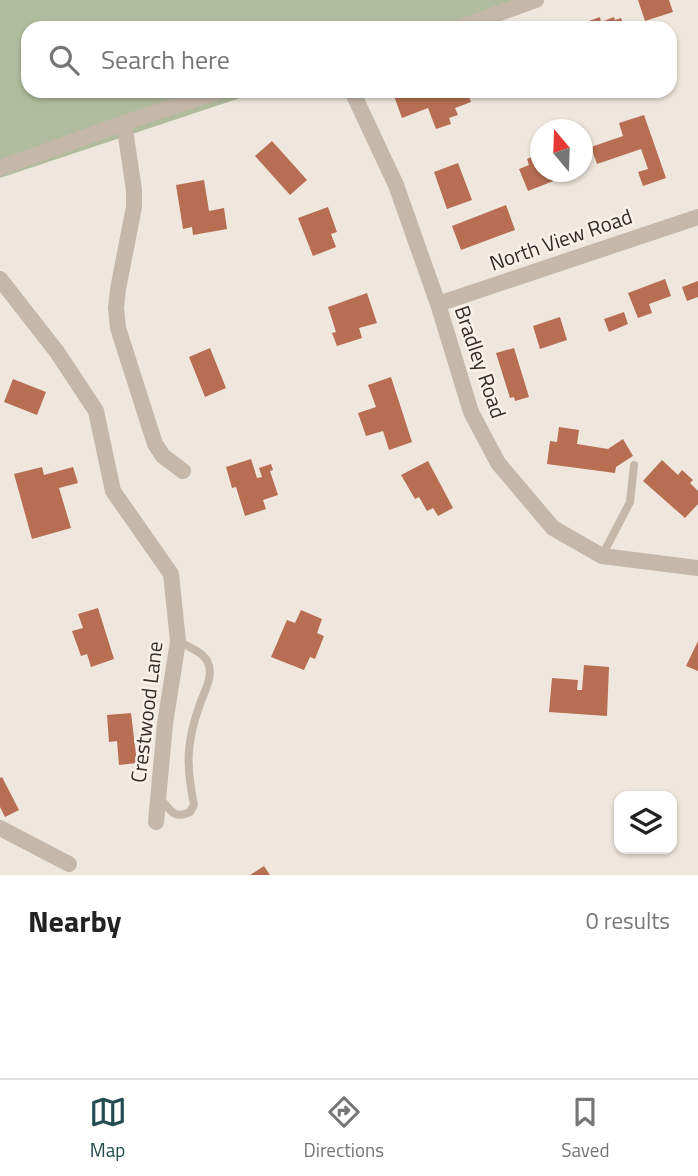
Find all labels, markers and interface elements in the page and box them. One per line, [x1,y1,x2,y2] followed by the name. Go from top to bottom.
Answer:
[21,21,677,98] search box
[101,40,230,79] text: Search here
[45,41,83,79] icon: search
[530,119,593,182] north arrow
[485,200,636,278] street label: North View Road
[447,301,515,422] street label: Bradley Road
[121,639,171,785] street label: Crestwood Lane
[614,791,677,854] map controls
[614,791,677,854] button: layers
[28,898,121,944] text: Nearby
[586,903,670,938] text: 0 results
[89,1093,127,1164] tab: Map
[304,1093,384,1164] tab: Directions
[561,1093,609,1164] tab: Saved

